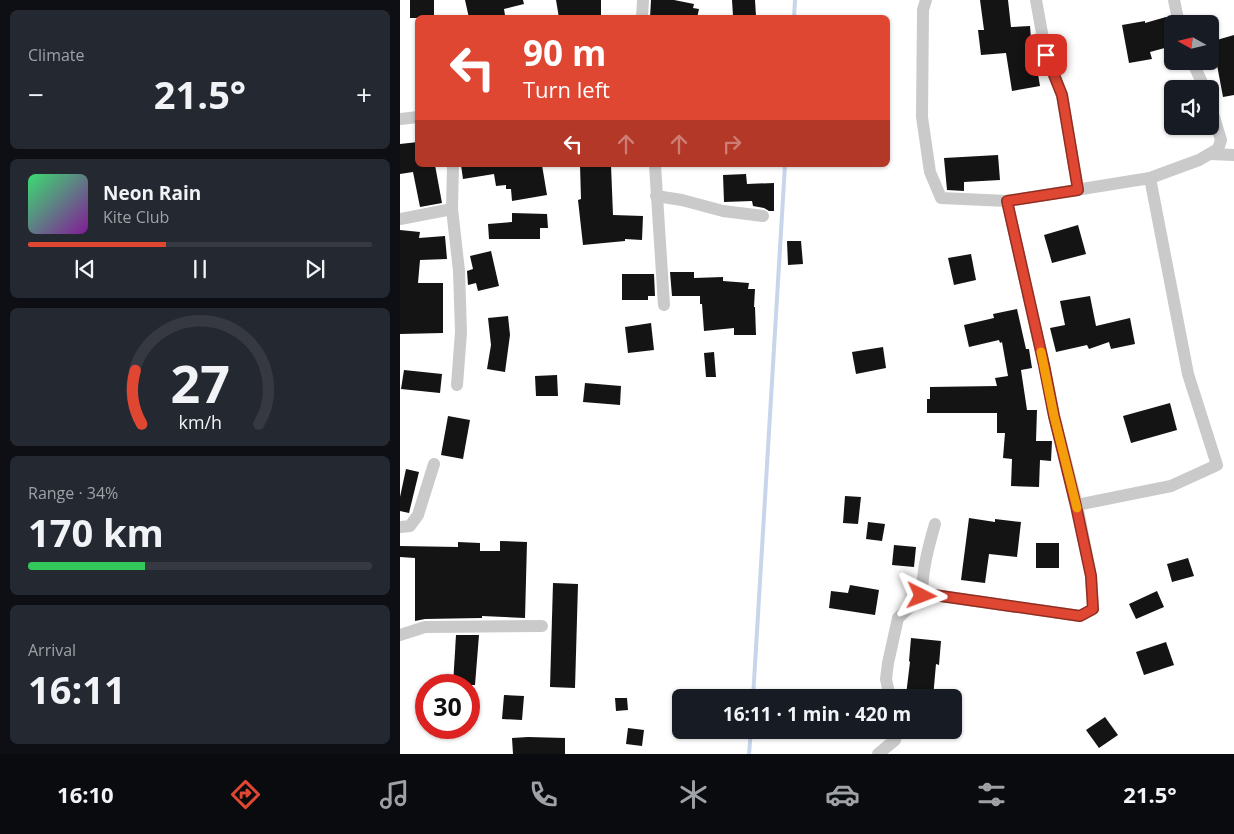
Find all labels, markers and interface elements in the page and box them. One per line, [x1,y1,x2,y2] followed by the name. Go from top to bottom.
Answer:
[1164,15,1219,70] north arrow
[1164,15,1219,135] map controls
[523,29,606,76] text: 90 m
[1025,34,1067,76] pin
[440,35,505,100] icon: left
[1032,41,1060,69] icon: arrive
[28,44,85,66] text: Climate
[154,68,246,120] text: 21.5°
[523,74,610,104] text: Turn left
[28,75,44,113] text: −
[356,75,372,113] text: +
[1164,80,1219,135] button: sound
[559,130,587,158] icon: left
[612,130,640,158] icon: ahead
[665,130,693,158] icon: ahead
[718,130,746,158] icon: right
[103,180,201,206] text: Neon Rain
[103,206,169,228] text: Kite Club
[71,255,99,283] icon: previous
[186,255,214,283] icon: pause
[301,255,329,283] icon: next
[170,347,230,418] text: 27
[178,410,222,434] text: km/h
[28,482,118,504] text: Range · 34%
[28,506,164,558] text: 170 km
[895,569,947,621] position arrow
[28,639,76,661] text: Arrival
[28,663,126,715] text: 16:11
[415,674,480,739] speed limit sign: 30
[723,701,911,727] text: 16:11 · 1 min · 420 m
[228,777,263,812] icon: directions
[377,777,412,812] icon: music
[526,777,561,812] icon: phone
[676,777,711,812] icon: climate
[825,777,860,812] icon: car
[974,777,1009,812] icon: filters
[57,779,114,809] text: 16:10
[1123,779,1177,809] text: 21.5°

